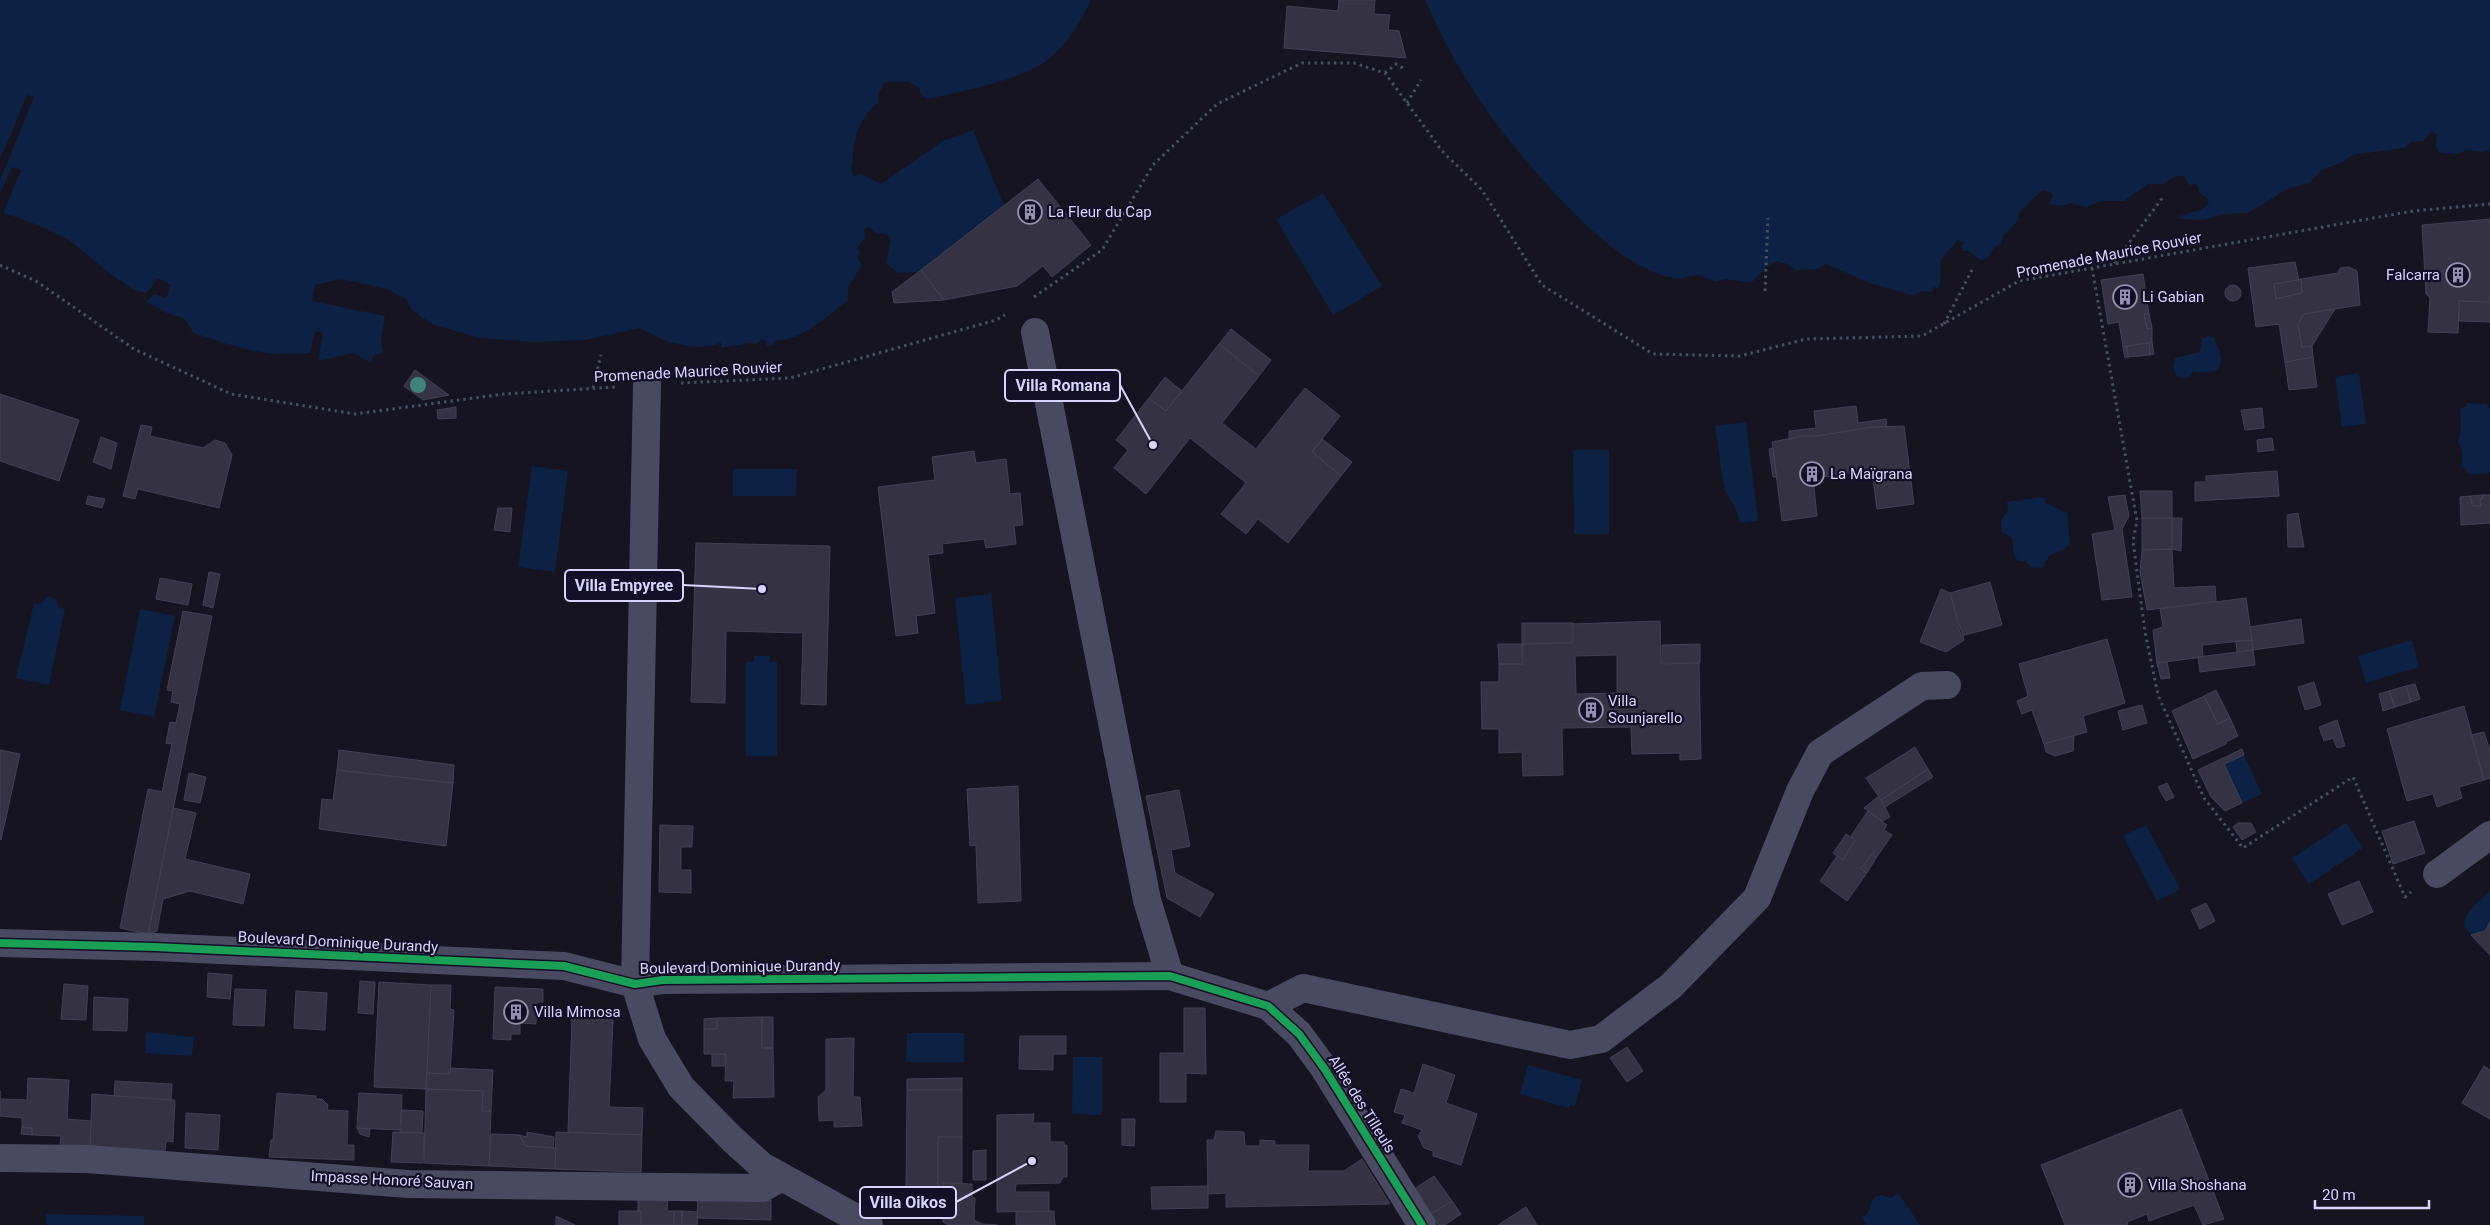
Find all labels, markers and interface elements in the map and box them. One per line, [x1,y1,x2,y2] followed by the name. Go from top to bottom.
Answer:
[1017,199,1043,225] building icon: La Fleur du Cap
[1048,203,1152,221] place label: La Fleur du Cap
[2015,228,2203,282] street label: Promenade Maurice Rouvier
[2445,262,2471,288] building icon: Falcarra
[2386,266,2440,284] place label: Falcarra
[2112,284,2138,310] building icon: Li Gabian
[2142,288,2204,306] place label: Li Gabian
[593,358,783,386] street label: Promenade Maurice Rouvier
[1005,370,1120,401] callout: Villa Romana
[1016,376,1111,395] text: Villa Romana
[1799,461,1825,487] building icon: La Maïgrana
[1830,465,1913,483] place label: La Maïgrana
[565,570,683,601] callout: Villa Empyree
[575,576,674,595] text: Villa Empyree
[1608,692,1683,727] place label: Villa Sounjarello
[1578,697,1604,723] building icon: Villa Sounjarello
[237,928,439,956] street label: Boulevard Dominique Durandy
[640,956,840,978] street label: Boulevard Dominique Durandy
[503,999,529,1025] building icon: Villa Mimosa
[534,1003,621,1021] place label: Villa Mimosa
[1325,1052,1399,1156] street label: Allée des Tilleuls
[310,1167,474,1193] street label: Impasse Honoré Sauvan
[2117,1172,2143,1198] building icon: Villa Shoshana
[2148,1176,2247,1194] place label: Villa Shoshana
[2315,1178,2429,1210] scale bar
[2322,1186,2356,1204] text: 20 m
[860,1187,956,1218] callout: Villa Oikos
[870,1193,946,1212] text: Villa Oikos

